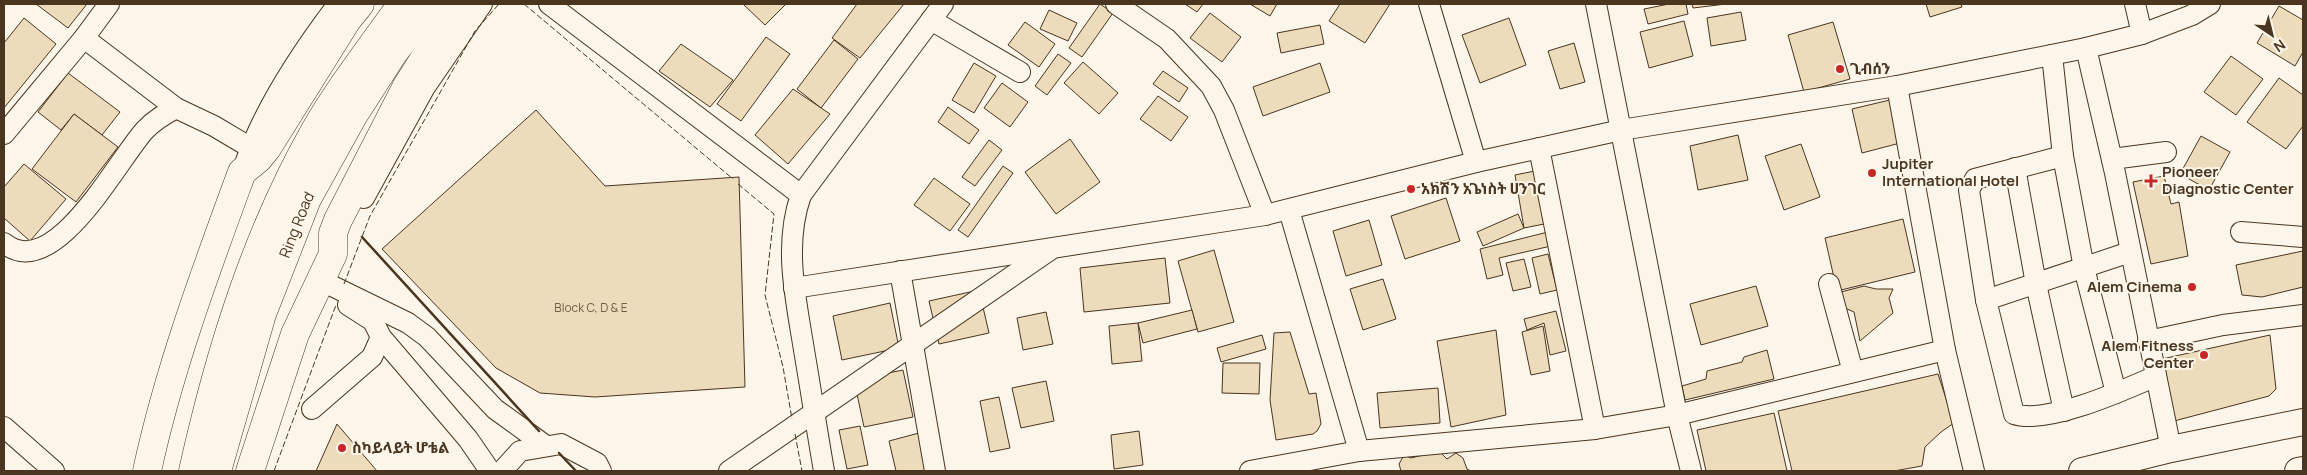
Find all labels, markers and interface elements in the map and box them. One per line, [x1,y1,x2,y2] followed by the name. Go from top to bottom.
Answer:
[2247,10,2297,60] north arrow
[2270,35,2289,57] text: N
[1850,58,1891,79] place label: ጊብሰን
[1834,63,1846,75] marker: ጊብሰን
[1882,153,2019,191] place label: Jupiter International Hotel
[2162,161,2294,199] place label: Pioneer Diagnostic Center
[1866,167,1878,179] marker: Jupiter International Hotel
[2144,174,2158,188] marker: Pioneer Diagnostic Center
[1421,178,1546,199] place label: አክሽን አጌነስት ሀንገር
[1405,183,1417,195] marker: አክሽን አጌነስት ሀንገር
[274,188,319,261] street label: Ring Road
[2087,276,2182,297] place label: Alem Cinema
[2186,281,2198,293] marker: Alem Cinema
[554,299,628,316] house number: Block C, D & E
[2101,335,2194,373] place label: Alem Fitness Center
[2198,349,2210,361] marker: Alem Fitness Center
[352,437,449,458] place label: ስካይላይት ሆቴል
[336,442,348,454] marker: ስካይላይት ሆቴል

